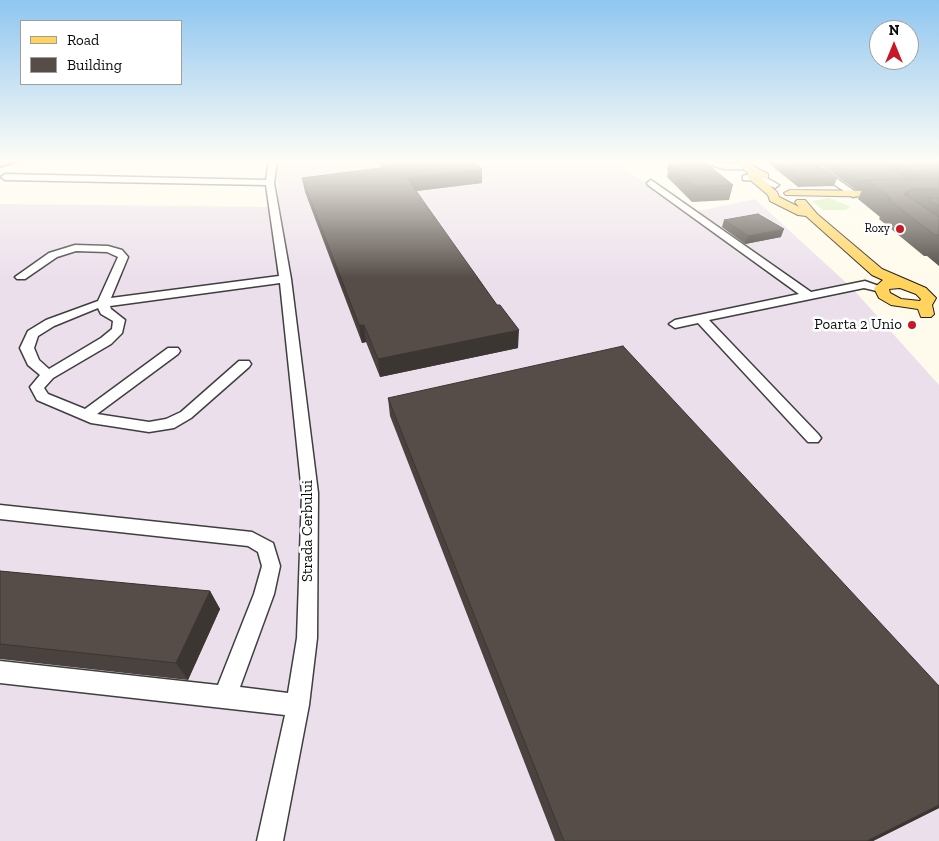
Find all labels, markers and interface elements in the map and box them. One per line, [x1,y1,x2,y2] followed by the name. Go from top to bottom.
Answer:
[20,20,182,85] legend
[869,20,919,70] north arrow
[889,22,899,39] text: N
[67,31,99,49] text: Road
[67,56,122,74] text: Building
[865,222,890,236] place label: Roxy
[894,223,906,235] marker: Roxy
[814,316,902,334] place label: Poarta 2 Unio
[906,319,918,331] marker: Poarta 2 Unio
[299,480,317,582] street label: Strada Cerbului

